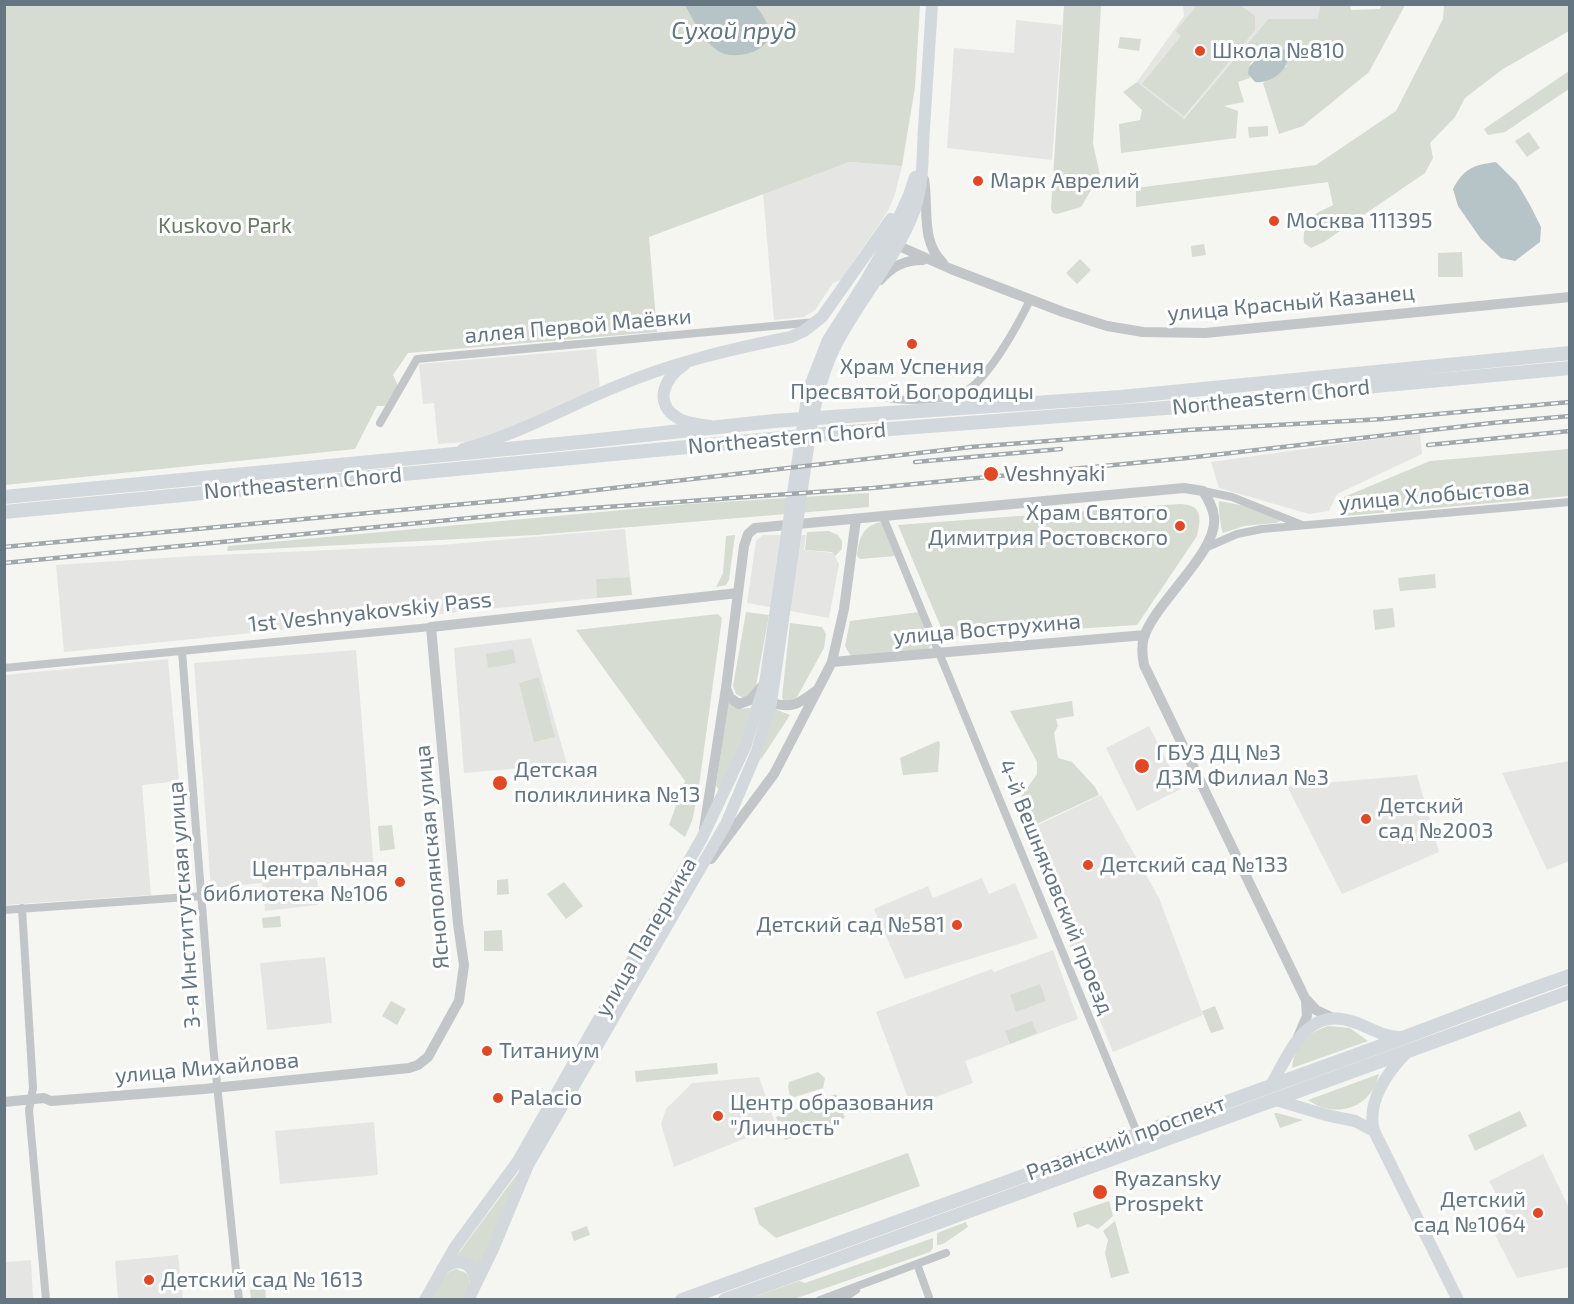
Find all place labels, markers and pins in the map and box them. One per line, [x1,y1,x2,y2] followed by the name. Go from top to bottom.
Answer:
[1212,38,1345,64] place label: Школа №810
[1193,44,1207,58] marker: Школа №810
[990,168,1140,194] place label: Марк Аврелий
[971,174,985,188] marker: Марк Аврелий
[1286,208,1433,234] place label: Москва 111395
[1267,214,1281,228] marker: Москва 111395
[905,337,919,351] marker: Храм Успения Пресвятой Богородицы
[790,354,1034,406] place label: Храм Успения Пресвятой Богородицы
[1004,461,1105,487] place label: Veshnyaki
[982,465,1000,483] marker: Veshnyaki
[928,500,1168,552] place label: Храм Святого Димитрия Ростовского
[1173,519,1187,533] marker: Храм Святого Димитрия Ростовского
[1156,740,1329,792] place label: ГБУЗ ДЦ №3 ДЗМ Филиал №3
[514,757,700,808] place label: Детская поликлиника №13
[1133,757,1151,775] marker: ГБУЗ ДЦ №3 ДЗМ Филиал №3
[491,774,509,792] marker: Детская поликлиника №13
[1378,793,1493,844] place label: Детский сад №2003
[1359,812,1373,826] marker: Детский сад №2003
[1100,852,1288,878] place label: Детский сад №133
[203,856,388,908] place label: Центральная библиотека №106
[1081,858,1095,872] marker: Детский сад №133
[393,875,407,889] marker: Центральная библиотека №106
[756,912,945,938] place label: Детский сад №581
[950,918,964,932] marker: Детский сад №581
[499,1038,600,1064] place label: Титаниум
[480,1044,494,1058] marker: Титаниум
[510,1085,582,1111] place label: Palacio
[730,1090,934,1142] place label: Центр образования "Личность"
[491,1091,505,1105] marker: Palacio
[711,1109,725,1123] marker: Центр образования "Личность"
[1114,1166,1221,1218] place label: Ryazansky Prospekt
[1091,1183,1109,1201] marker: Ryazansky Prospekt
[1414,1187,1526,1238] place label: Детский сад №1064
[1531,1206,1545,1220] marker: Детский сад №1064
[161,1267,363,1293] place label: Детский сад № 1613
[142,1273,156,1287] marker: Детский сад № 1613

